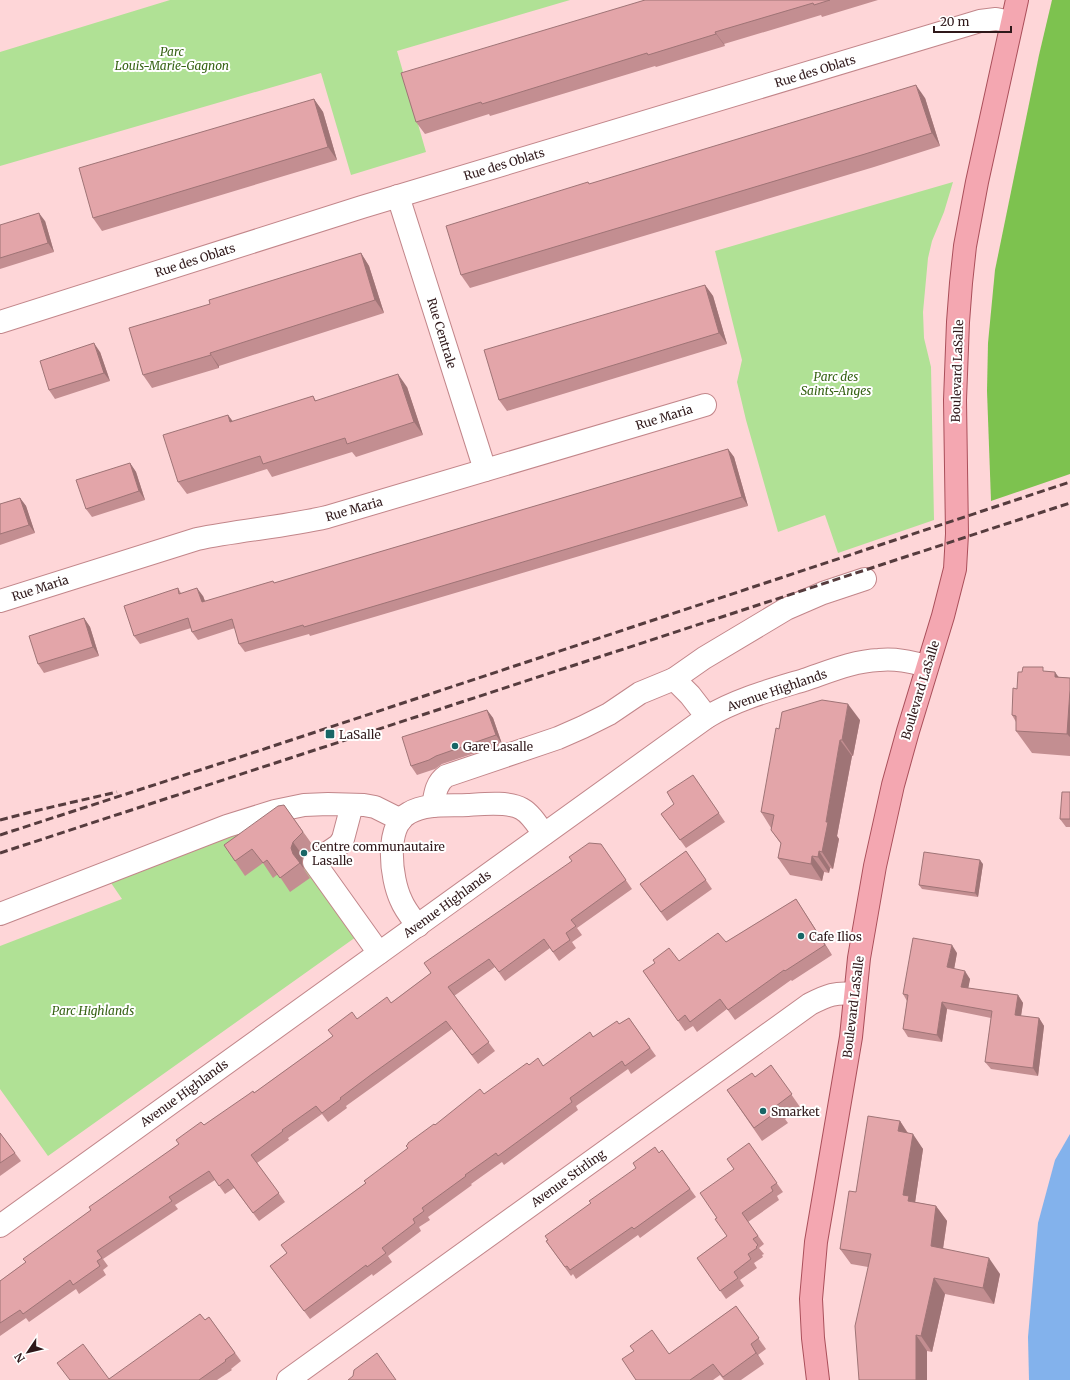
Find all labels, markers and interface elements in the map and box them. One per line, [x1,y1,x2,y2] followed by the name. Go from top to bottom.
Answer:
[934,8,1011,34] scale bar
[940,14,969,29] text: 20 m
[115,44,229,73] park label: Parc Louis-Marie-Gagnon
[773,52,857,90] street label: Rue des Oblats
[462,145,546,183] street label: Rue des Oblats
[153,240,237,280] street label: Rue des Oblats
[424,296,460,370] street label: Rue Centrale
[948,319,966,423] street label: Boulevard LaSalle
[801,369,871,398] park label: Parc des Saints-Anges
[634,401,695,433] street label: Rue Maria
[324,494,385,524] street label: Rue Maria
[10,572,71,604] street label: Rue Maria
[898,639,942,741] street label: Boulevard LaSalle
[724,666,829,714] street label: Avenue Highlands
[339,727,381,742] place label: LaSalle
[324,728,336,740] marker: LaSalle
[463,739,533,754] place label: Gare Lasalle
[450,741,460,751] marker: Gare Lasalle
[312,839,445,868] place label: Centre communautaire Lasalle
[299,848,309,858] marker: Centre communautaire Lasalle
[399,867,494,941] street label: Avenue Highlands
[809,929,862,944] place label: Cafe Ilios
[796,931,806,941] marker: Cafe Ilios
[839,955,867,1059] street label: Boulevard LaSalle
[52,1003,134,1018] park label: Parc Highlands
[136,1056,231,1130] street label: Avenue Highlands
[771,1104,820,1119] place label: Smarket
[758,1106,768,1116] marker: Smarket
[527,1146,609,1211] street label: Avenue Stirling
[8,1332,48,1372] north arrow
[11,1350,28,1365] text: N

